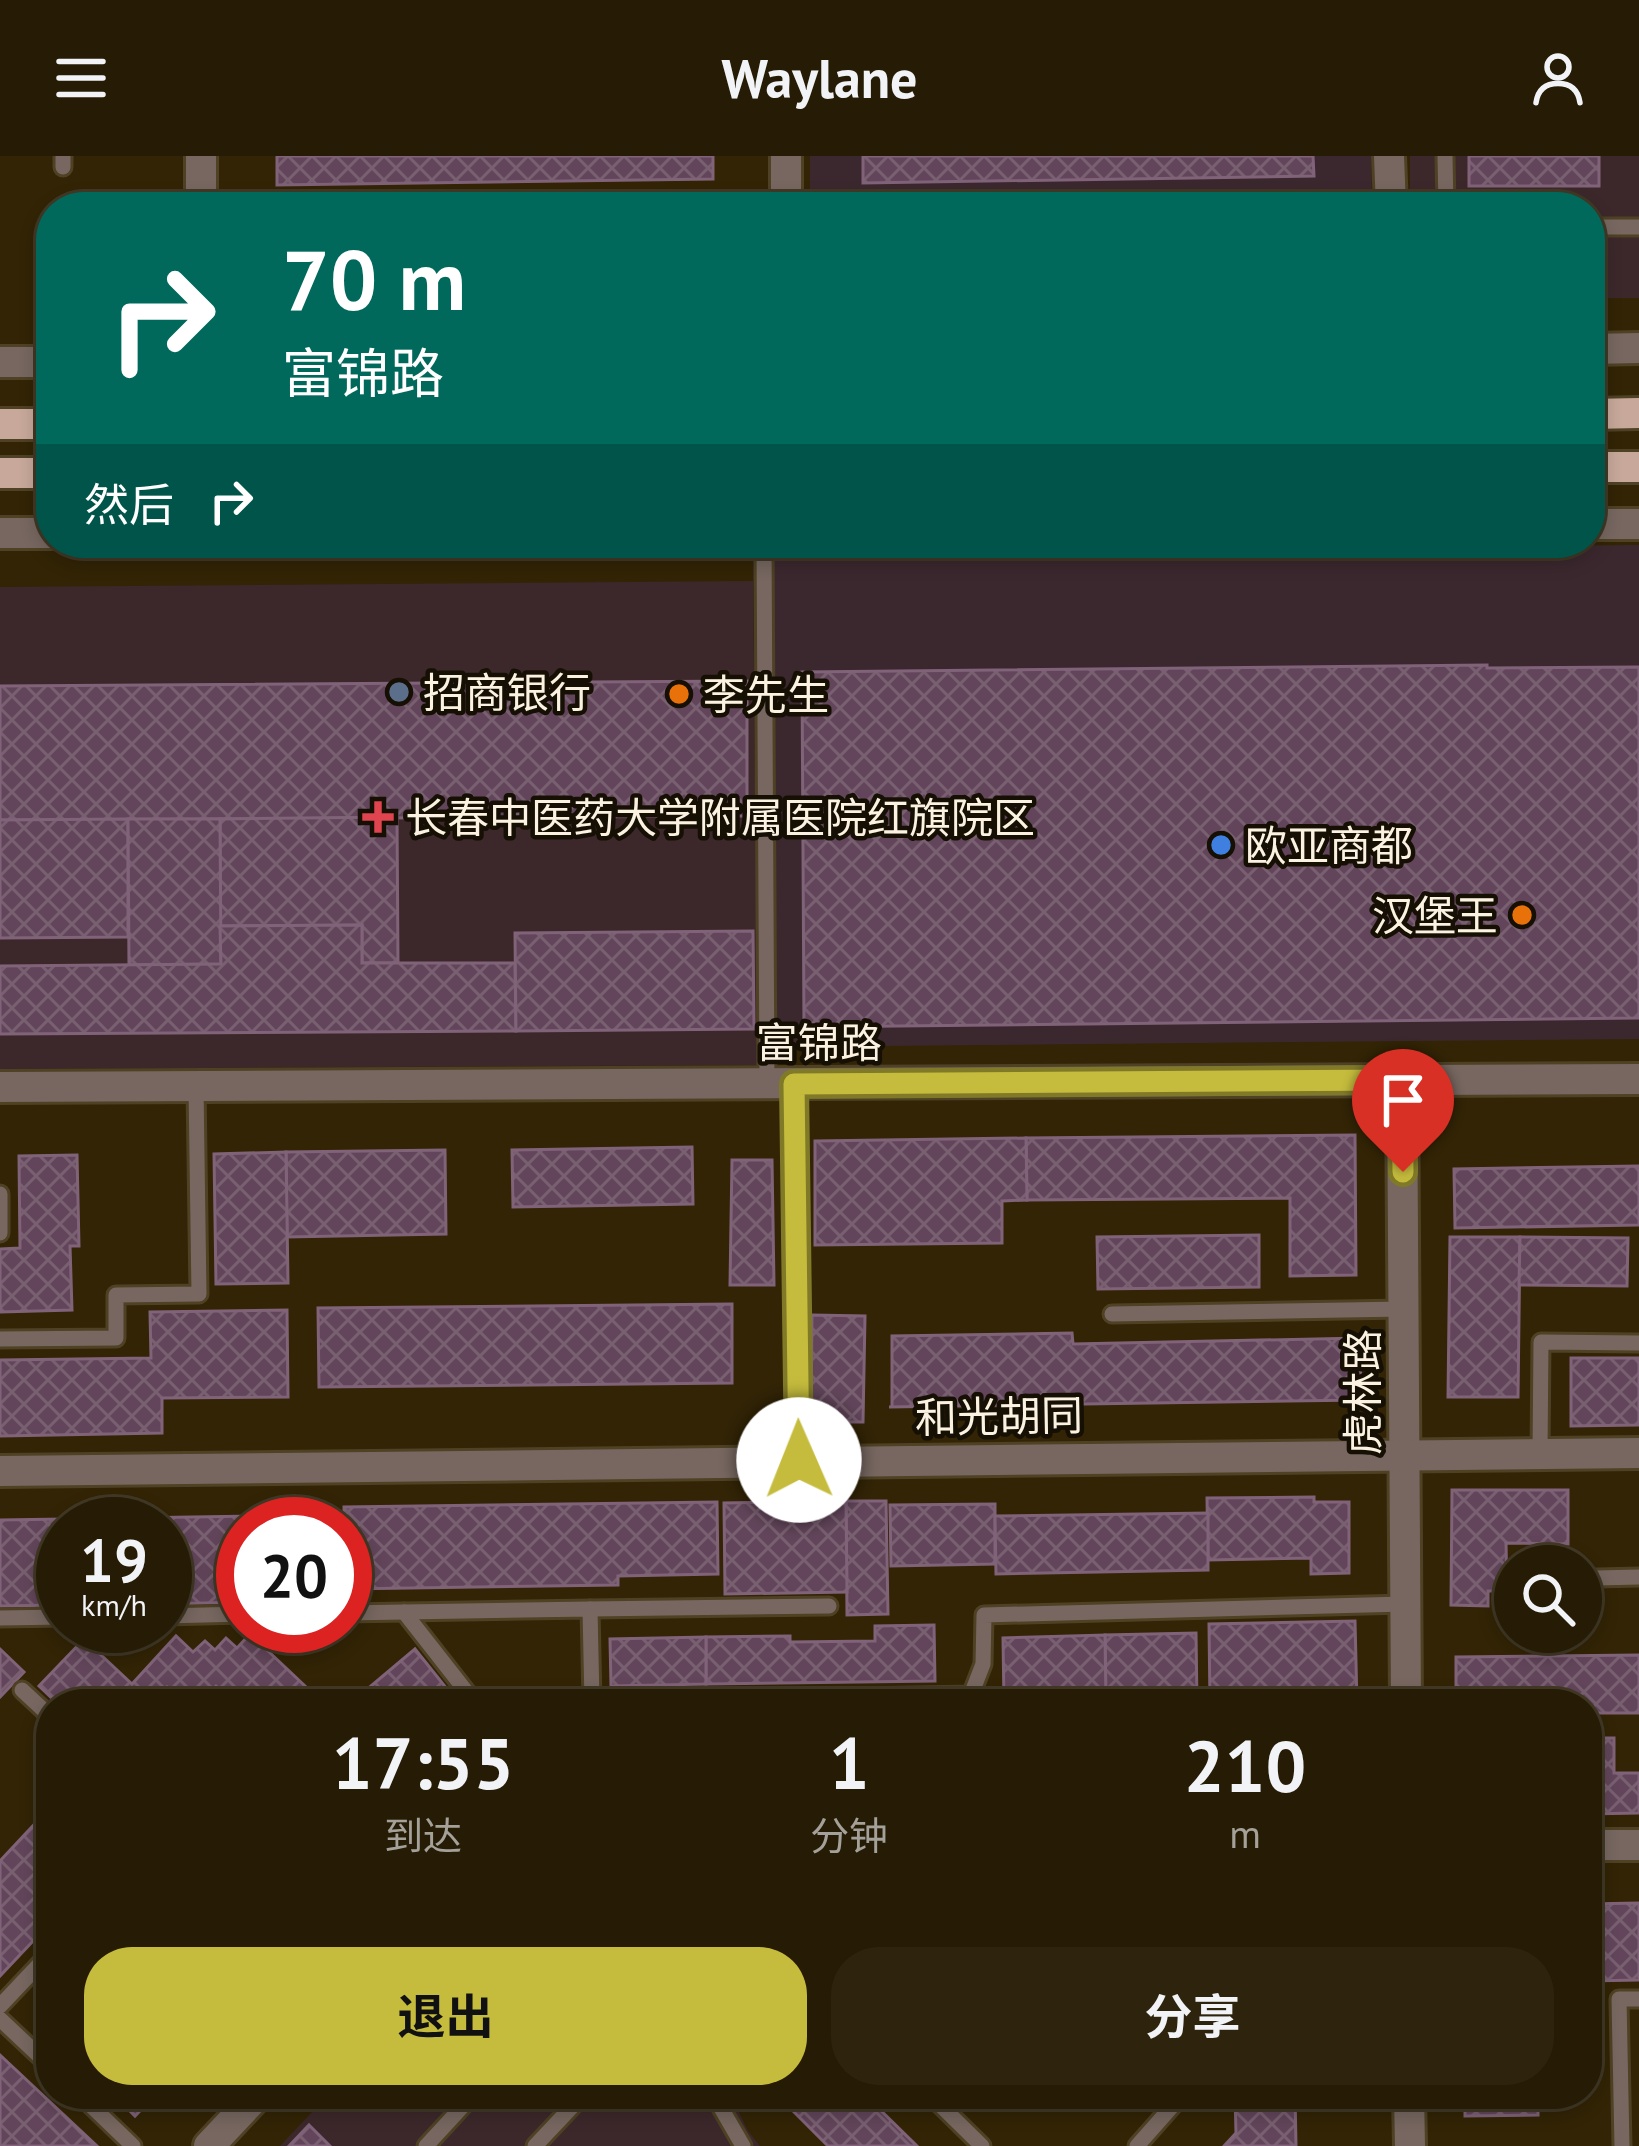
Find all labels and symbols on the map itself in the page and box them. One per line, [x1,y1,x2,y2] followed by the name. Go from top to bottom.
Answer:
[423,665,591,720] place label: 招商银行
[703,667,829,722] place label: 李先生
[386,679,412,705] marker: 招商银行
[666,681,692,707] marker: 李先生
[405,790,1035,845] place label: 长春中医药大学附属医院红旗院区
[362,801,394,833] marker: 长春中医药大学附属医院红旗院区
[1245,818,1413,873] place label: 欧亚商都
[1208,832,1234,858] marker: 欧亚商都
[1372,888,1498,943] place label: 汉堡王
[1509,902,1535,928] marker: 汉堡王
[756,1015,882,1070] street label: 富锦路
[1352,1049,1454,1172] pin
[1335,1329,1390,1455] street label: 虎林路
[915,1387,1083,1445] street label: 和光胡同
[736,1397,862,1523] position arrow
[216,1497,372,1653] speed limit sign: 20

